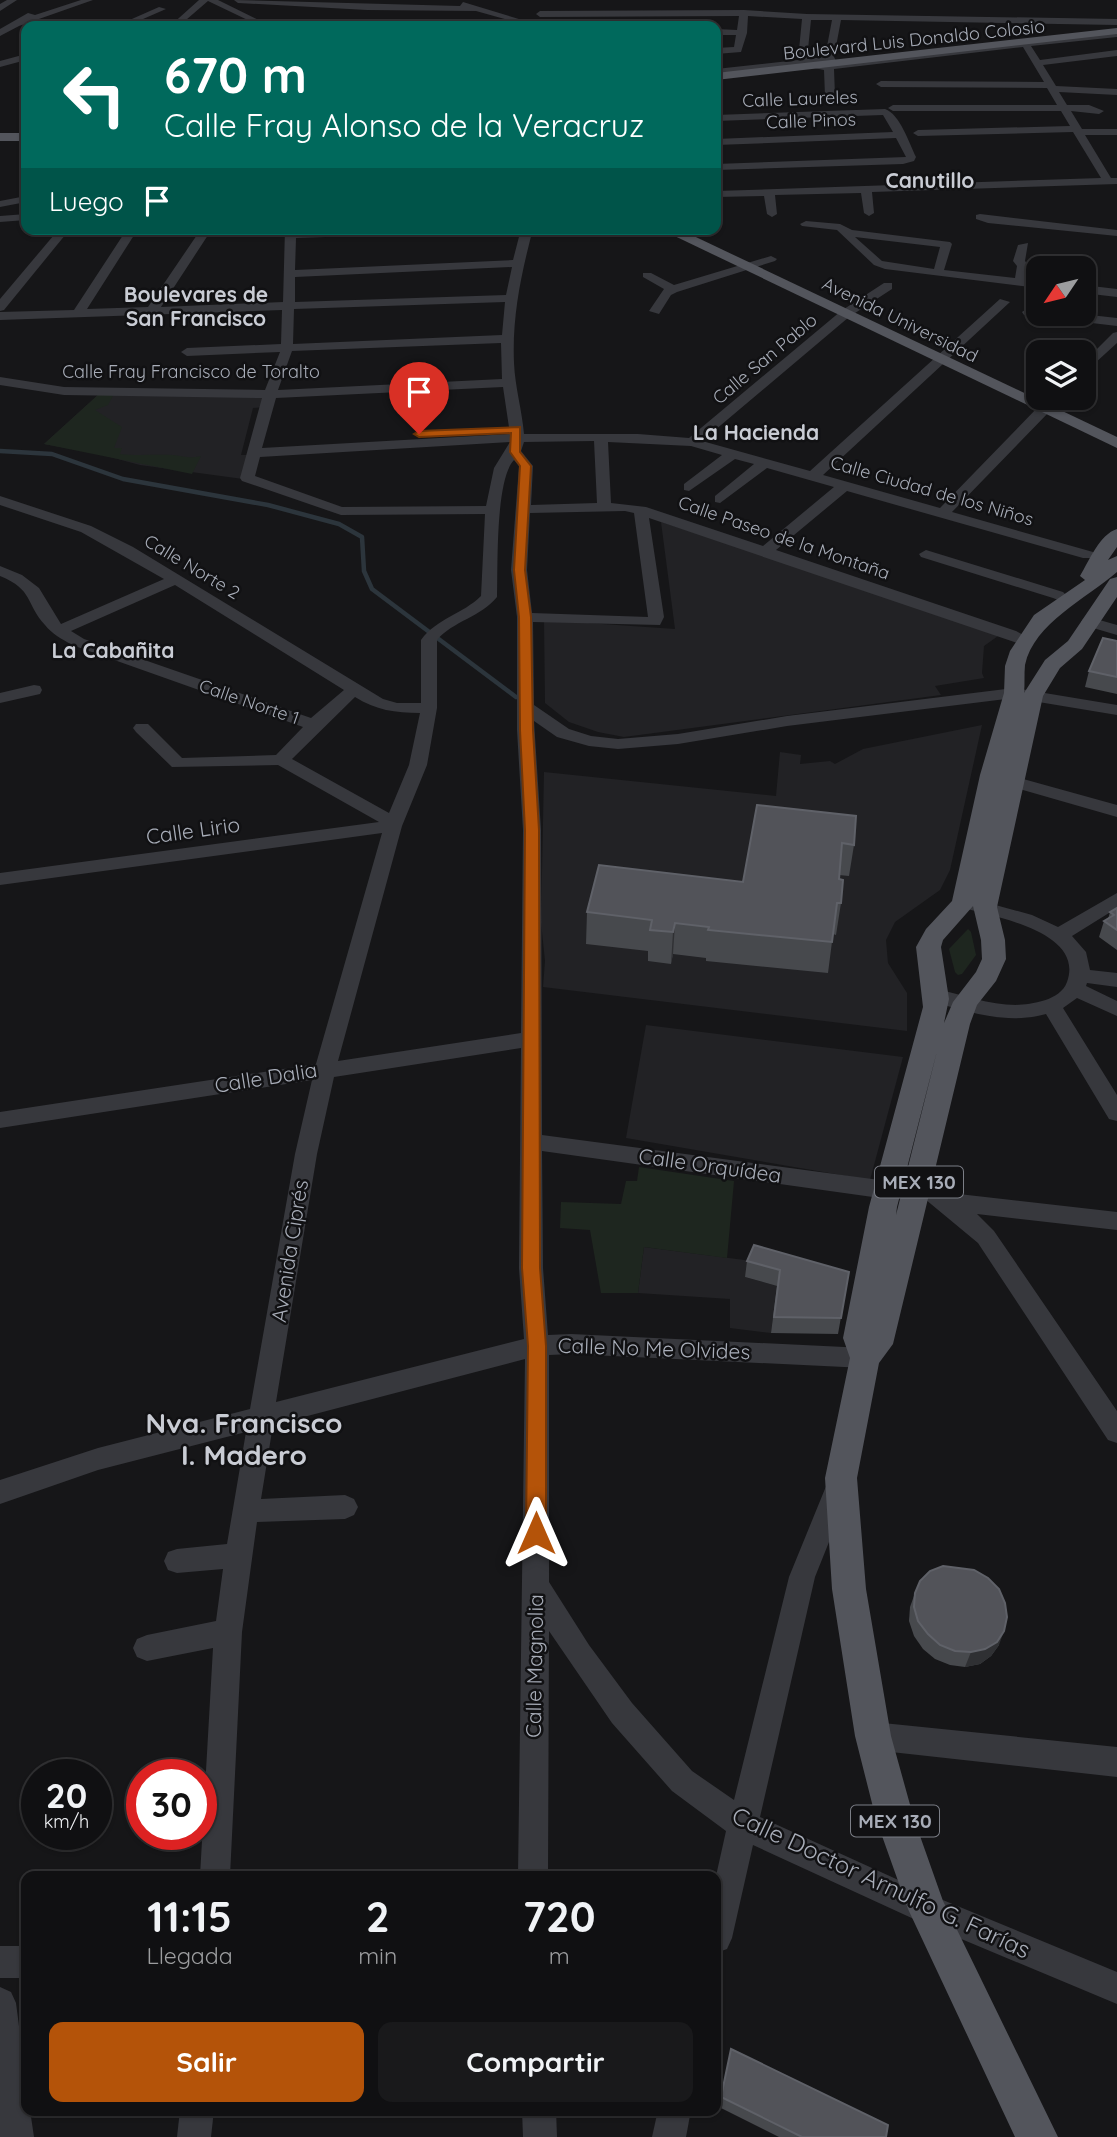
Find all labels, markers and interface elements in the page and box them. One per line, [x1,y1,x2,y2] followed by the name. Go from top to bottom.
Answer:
[782,14,1046,65] street label: Boulevard Luis Donaldo Colosio
[164,44,307,105] text: 670 m
[49,49,140,140] icon: left
[742,85,858,112] street label: Calle Laureles
[164,105,644,145] text: Calle Fray Alonso de la Veracruz
[766,107,856,134] street label: Calle Pinos
[886,167,974,193] district label: Canutillo
[138,182,176,220] icon: arrive
[49,185,124,218] text: Luego
[1026,256,1096,326] north arrow
[1026,256,1096,410] map controls
[819,272,982,367] street label: Avenida Universidad
[124,281,268,331] district label: Boulevares de San Francisco
[708,308,822,409] street label: Calle San Pablo
[1026,340,1096,410] button: layers
[62,360,320,383] street label: Calle Fray Francisco de Toralto
[389,362,449,434] pin
[400,373,438,411] icon: arrive
[693,419,819,445] district label: La Hacienda
[828,450,1036,531] street label: Calle Ciudad de los Niños
[675,490,893,585] street label: Calle Paseo de la Montaña
[140,529,244,604] street label: Calle Norte 2
[52,637,174,663] district label: La Cabañita
[196,674,302,729] street label: Calle Norte 1
[144,811,241,849] street label: Calle Lirio
[213,1056,319,1098] street label: Calle Dalia
[637,1142,783,1188] street label: Calle Orquídea
[875,1166,963,1198] road number: MEX 130
[265,1178,313,1324] street label: Avenida Ciprés
[557,1332,751,1364] street label: Calle No Me Olvides
[146,1405,342,1472] district label: Nva. Francisco I. Madero
[499,1496,573,1570] position arrow
[520,1594,548,1738] street label: Calle Magnolia
[126,1759,217,1850] speed limit sign: 30
[46,1773,87,1817] text: 20
[727,1800,1035,1965] street label: Calle Doctor Arnulfo G. Farías
[851,1806,939,1837] road number: MEX 130
[44,1810,89,1833] text: km/h
[147,1890,232,1943] text: 11:15
[366,1890,390,1943] text: 2
[523,1890,596,1943] text: 720
[146,1941,233,1970] text: Llegada
[358,1941,397,1970] text: min
[549,1941,570,1970] text: m
[49,2022,364,2102] button: Salir
[378,2022,693,2102] button: Compartir

